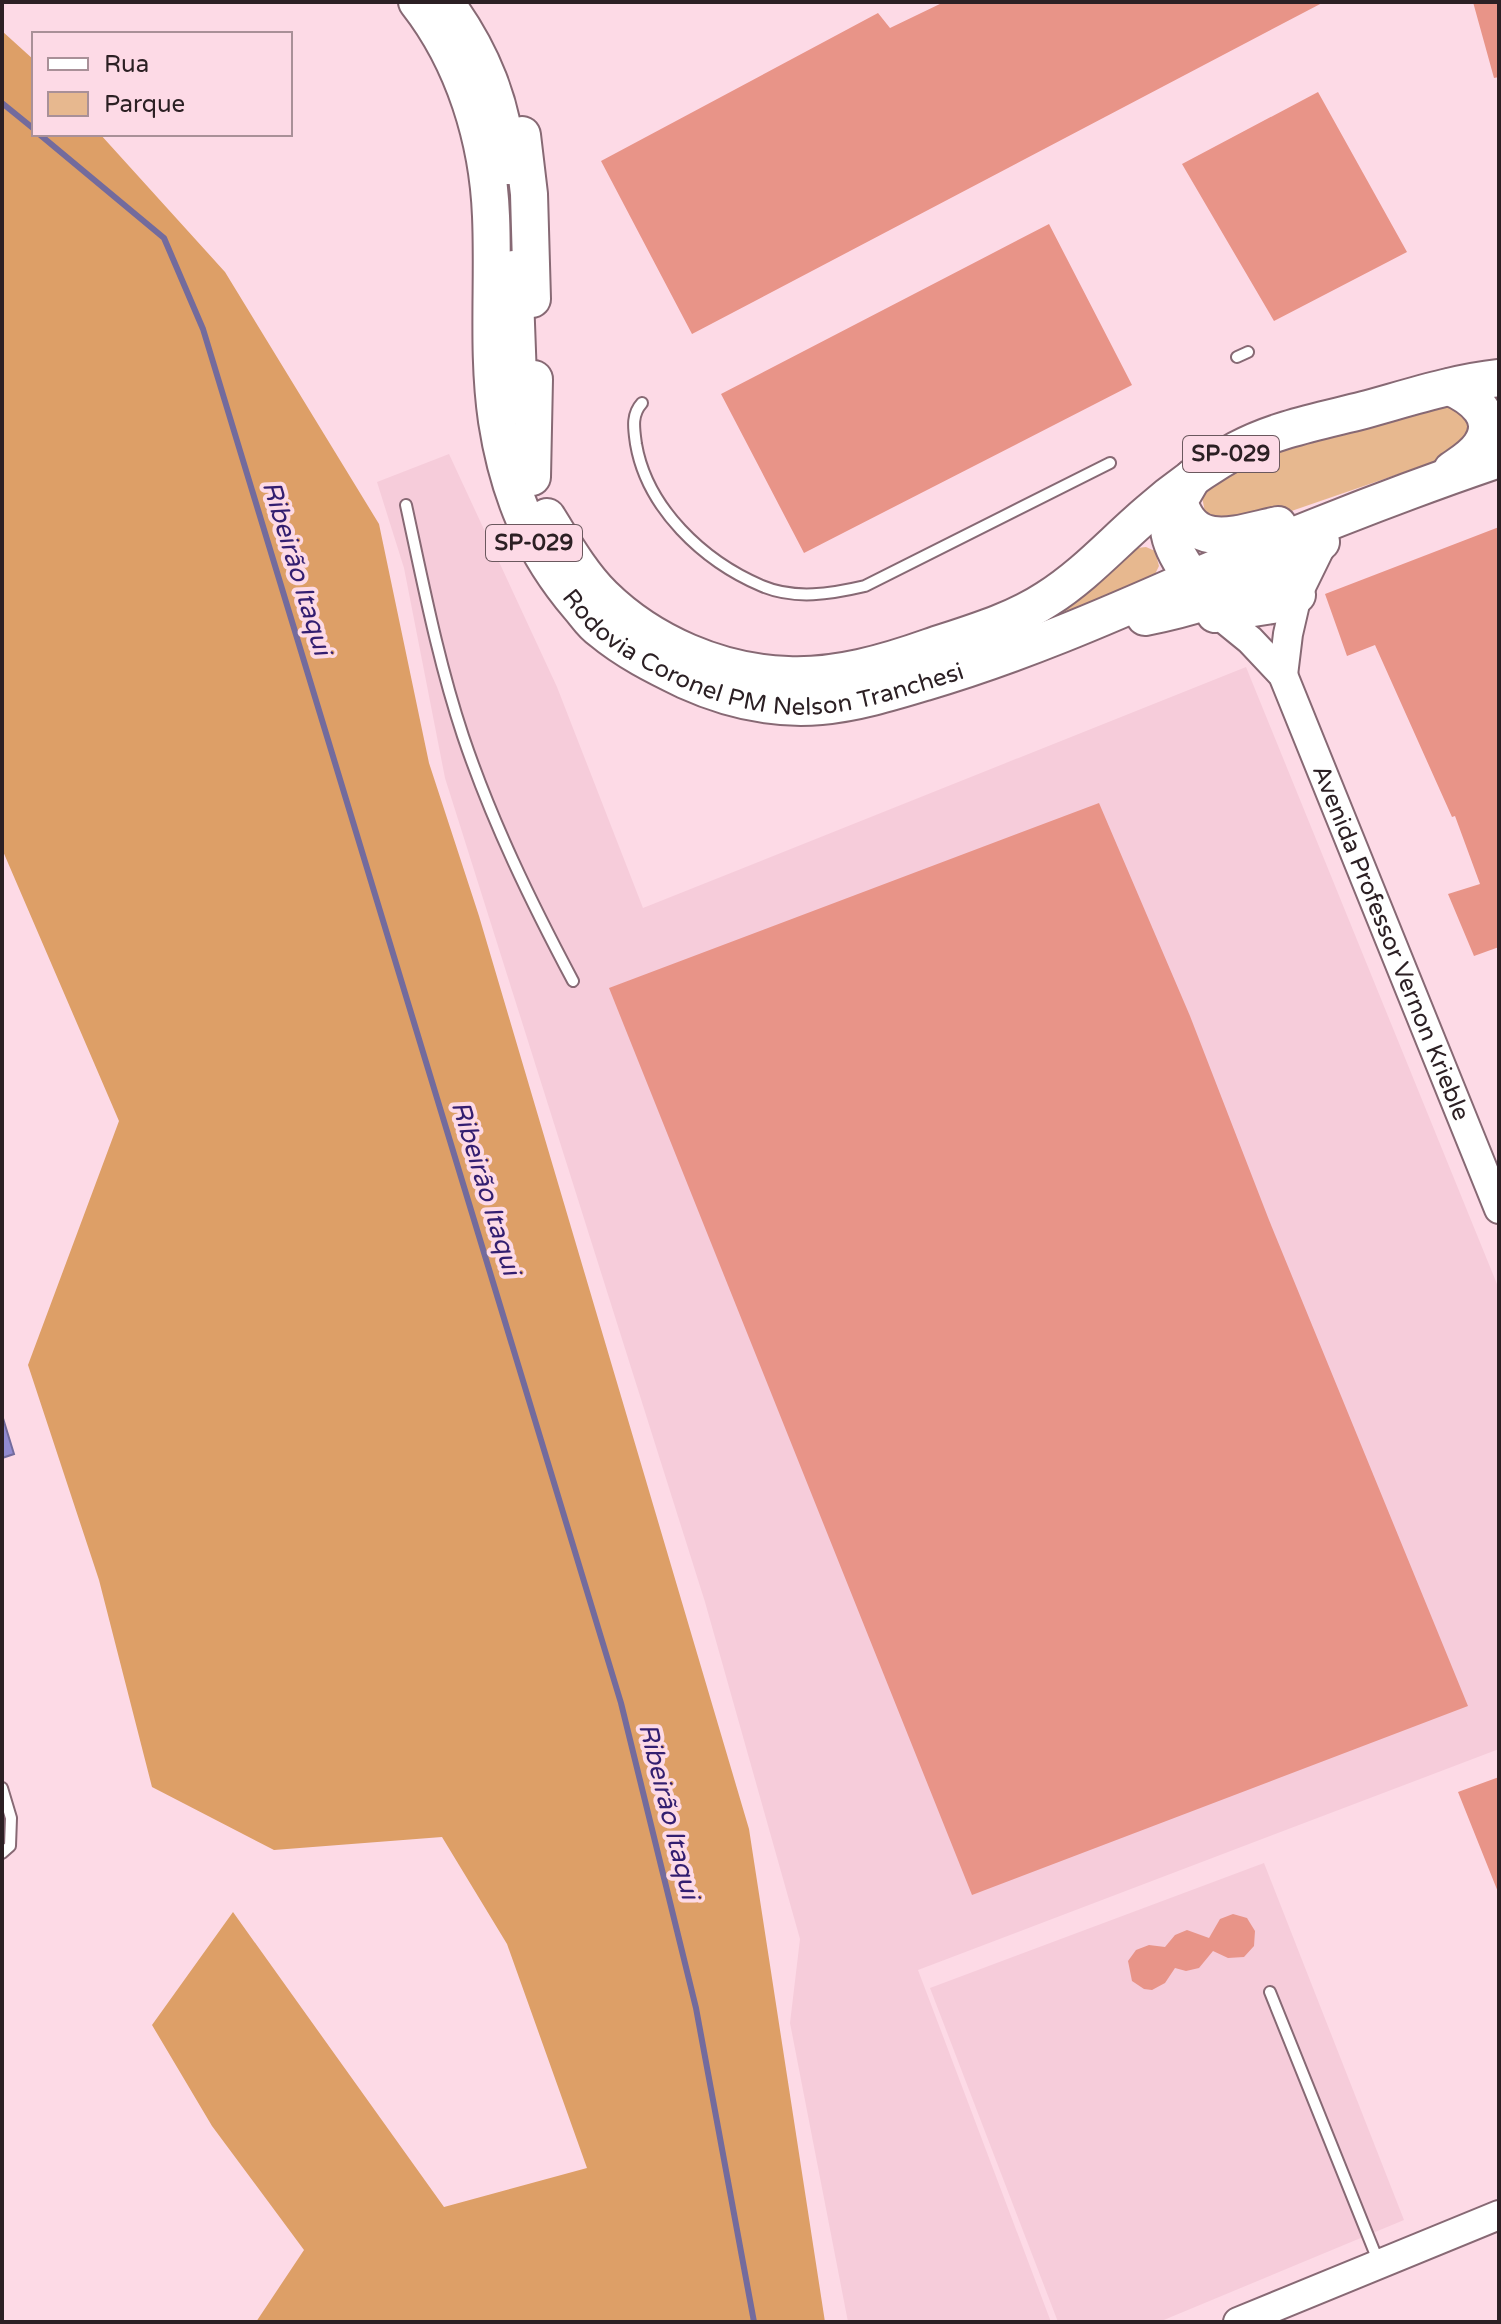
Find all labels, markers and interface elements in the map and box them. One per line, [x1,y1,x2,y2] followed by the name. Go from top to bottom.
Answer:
[32,32,292,136] legend
[104,50,149,79] text: Rua
[104,90,185,119] text: Parque
[1183,436,1279,472] road number: SP-029
[256,477,339,662] water label: Ribeirão Itaqui
[486,525,582,561] road number: SP-029
[556,583,967,721] street label: Rodovia Coronel PM Nelson Tranchesi
[1306,761,1476,1125] street label: Avenida Professor Vernon Krieble
[445,1097,528,1282] water label: Ribeirão Itaqui
[632,1720,707,1906] water label: Ribeirão Itaqui

